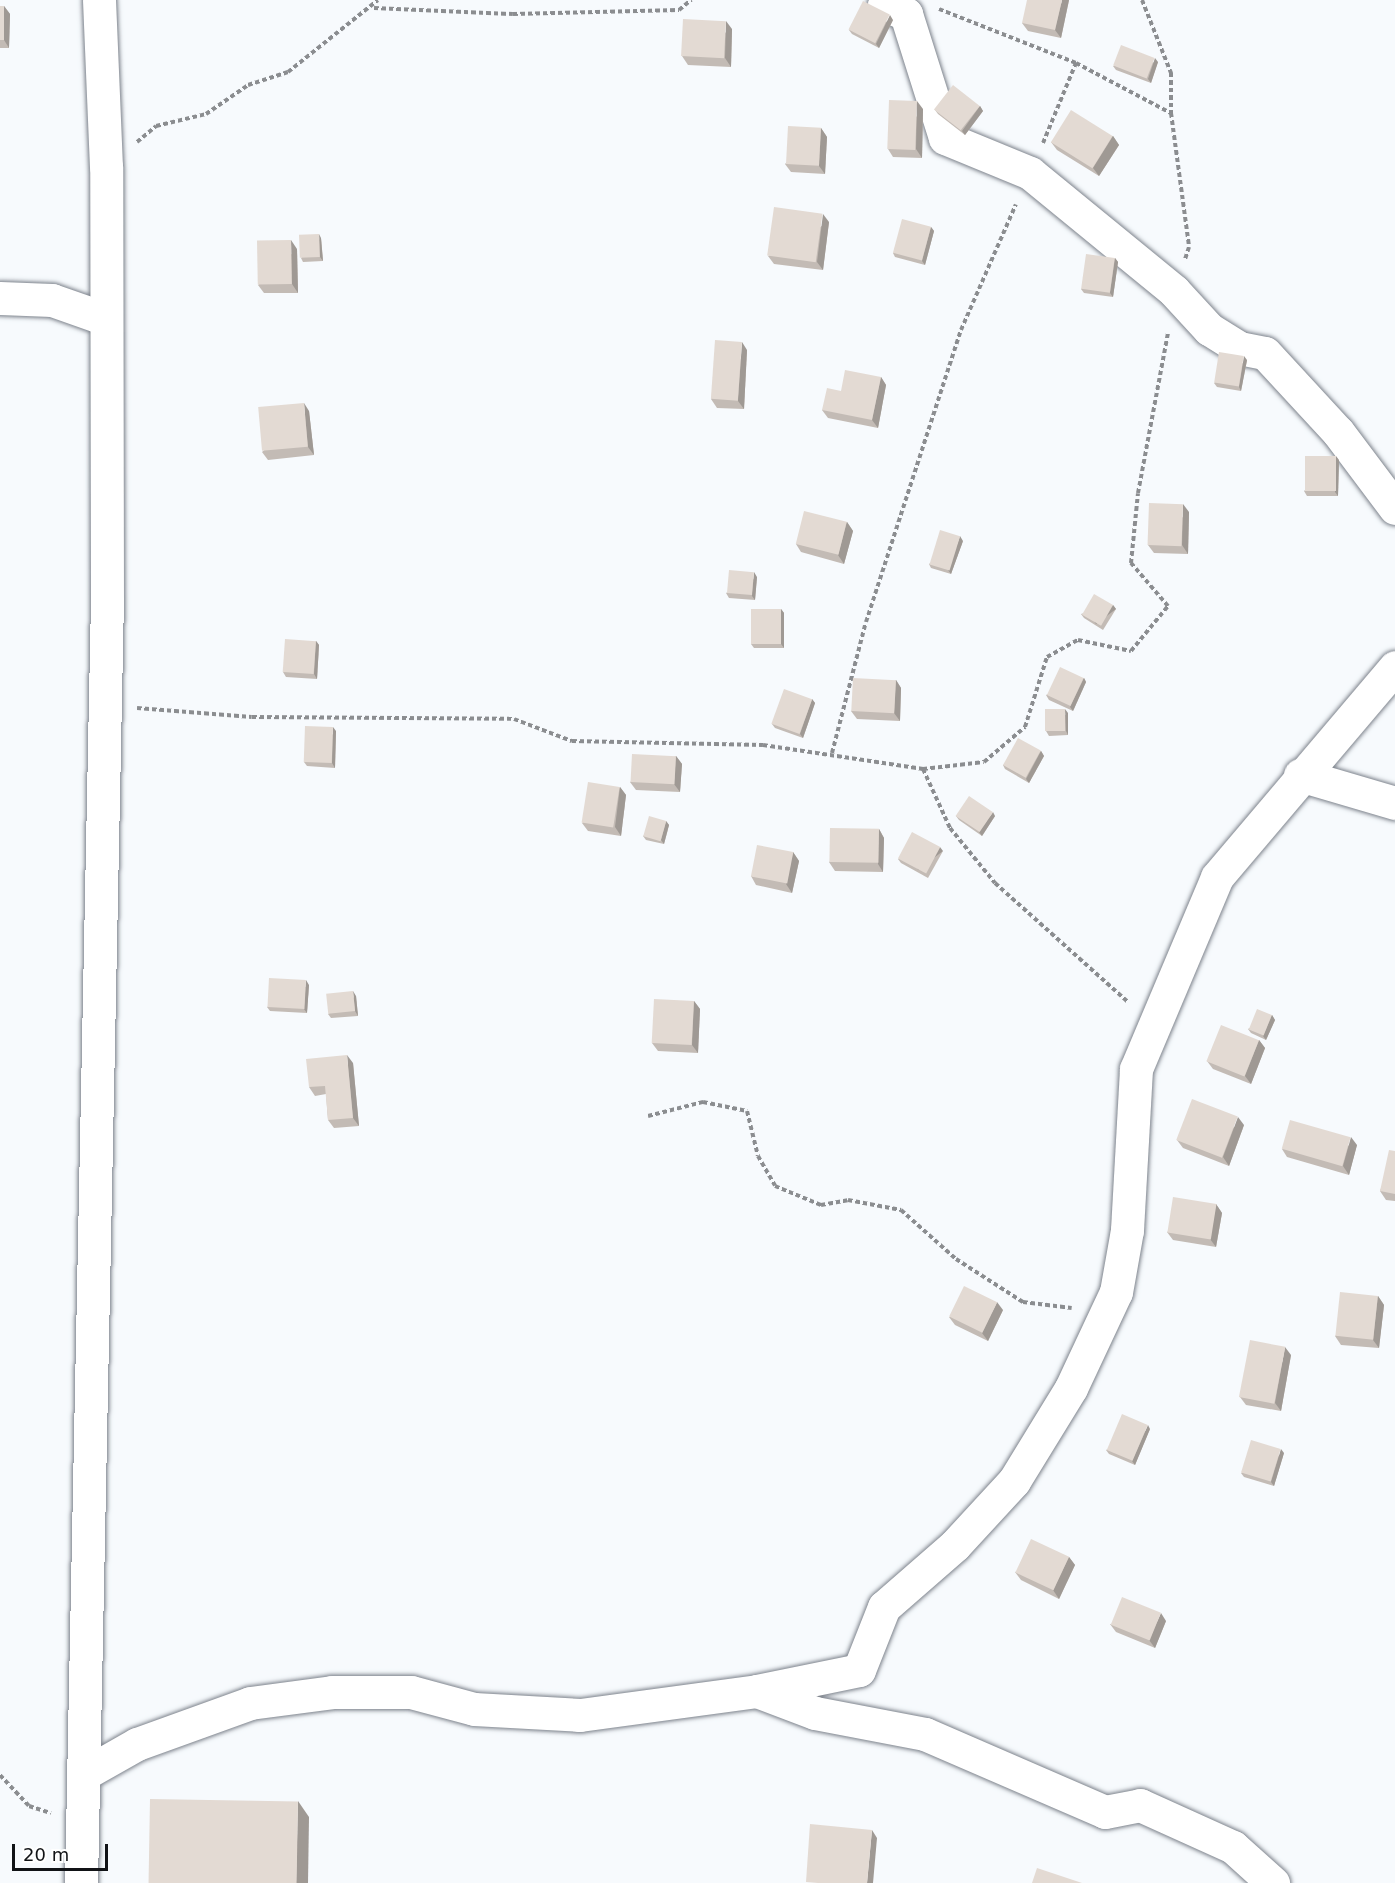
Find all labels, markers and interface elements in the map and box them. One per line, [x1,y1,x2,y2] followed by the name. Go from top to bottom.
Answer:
[15,1832,111,1870] scale bar
[23,1844,69,1865] text: 20 m

